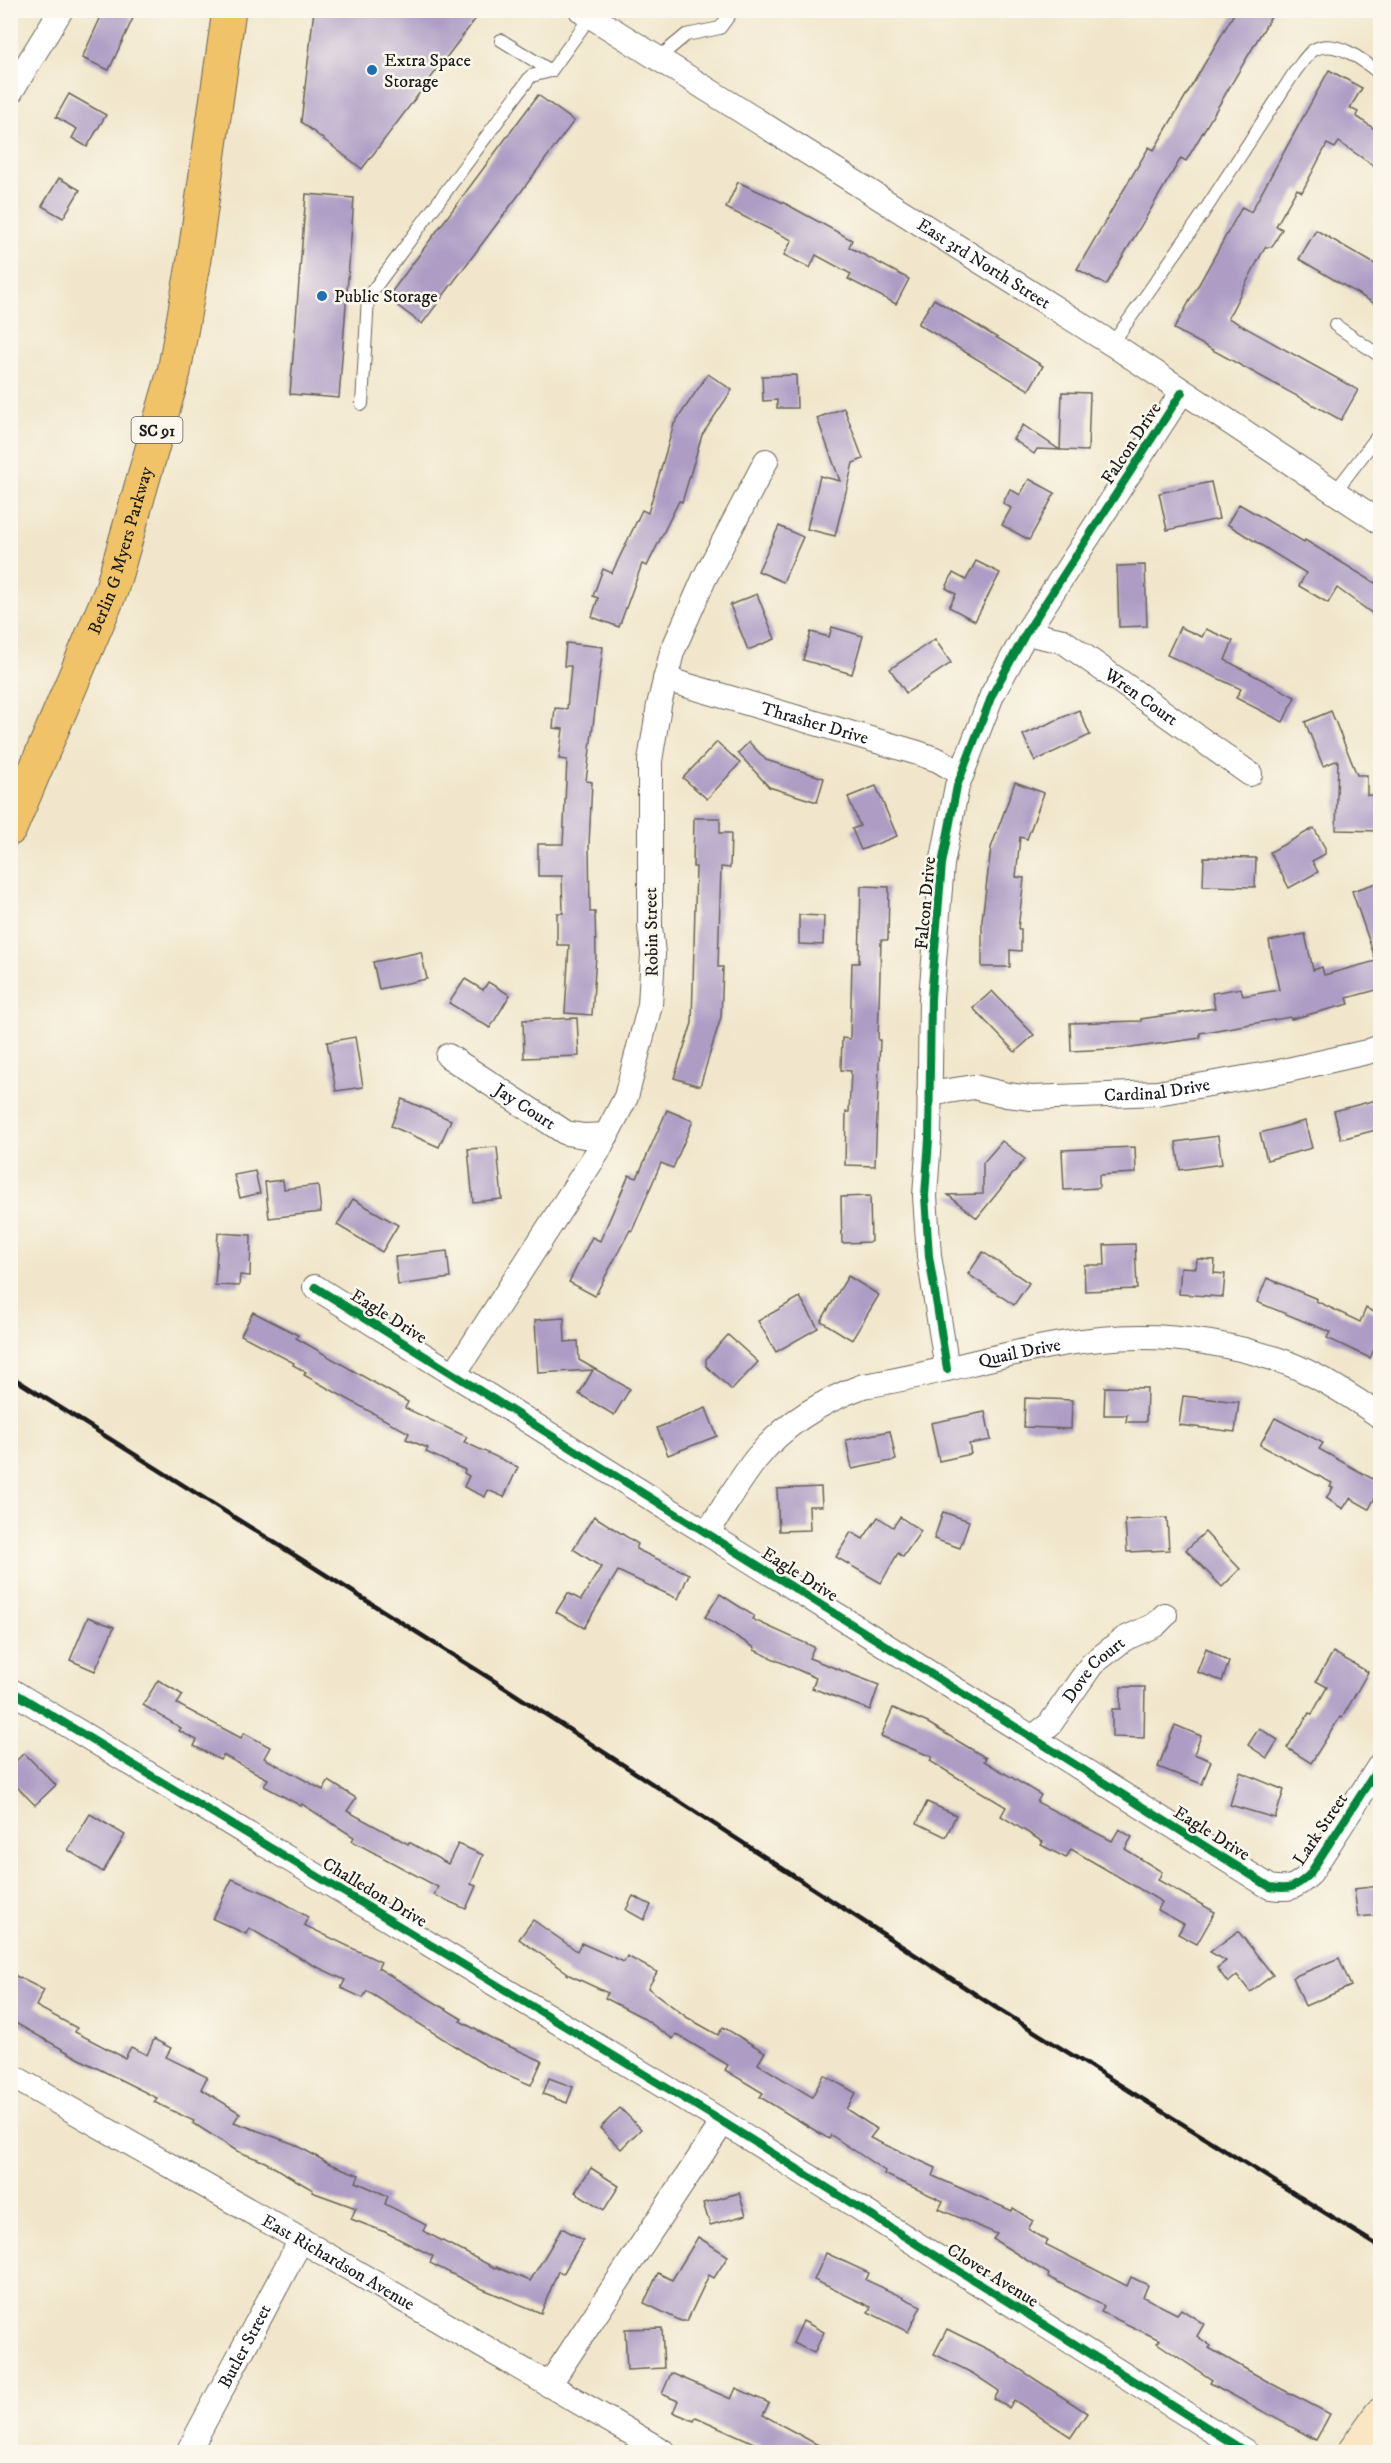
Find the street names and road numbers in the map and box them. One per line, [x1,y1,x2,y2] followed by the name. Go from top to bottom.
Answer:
[912,214,1055,315] street label: East 3rd North Street
[1097,398,1166,489] street label: Falcon Drive
[132,417,182,443] road number: SC 91
[84,464,158,638] street label: Berlin G Myers Parkway
[1099,663,1182,731] street label: Wren Court
[758,698,871,750] street label: Thrasher Drive
[911,856,941,951] street label: Falcon Drive
[640,887,664,977] street label: Robin Street
[1104,1074,1212,1107] street label: Cardinal Drive
[488,1078,559,1135] street label: Jay Court
[346,1285,431,1349] street label: Eagle Drive
[976,1334,1062,1373] street label: Quail Drive
[757,1543,842,1607] street label: Eagle Drive
[1058,1632,1130,1708] street label: Dove Court
[1289,1789,1353,1870] street label: Lark Street
[1169,1802,1254,1866] street label: Eagle Drive
[318,1853,431,1933] street label: Challedon Drive
[258,2210,418,2316] street label: East Richardson Avenue
[943,2239,1042,2313] street label: Clover Avenue
[214,2301,277,2392] street label: Butler Street

